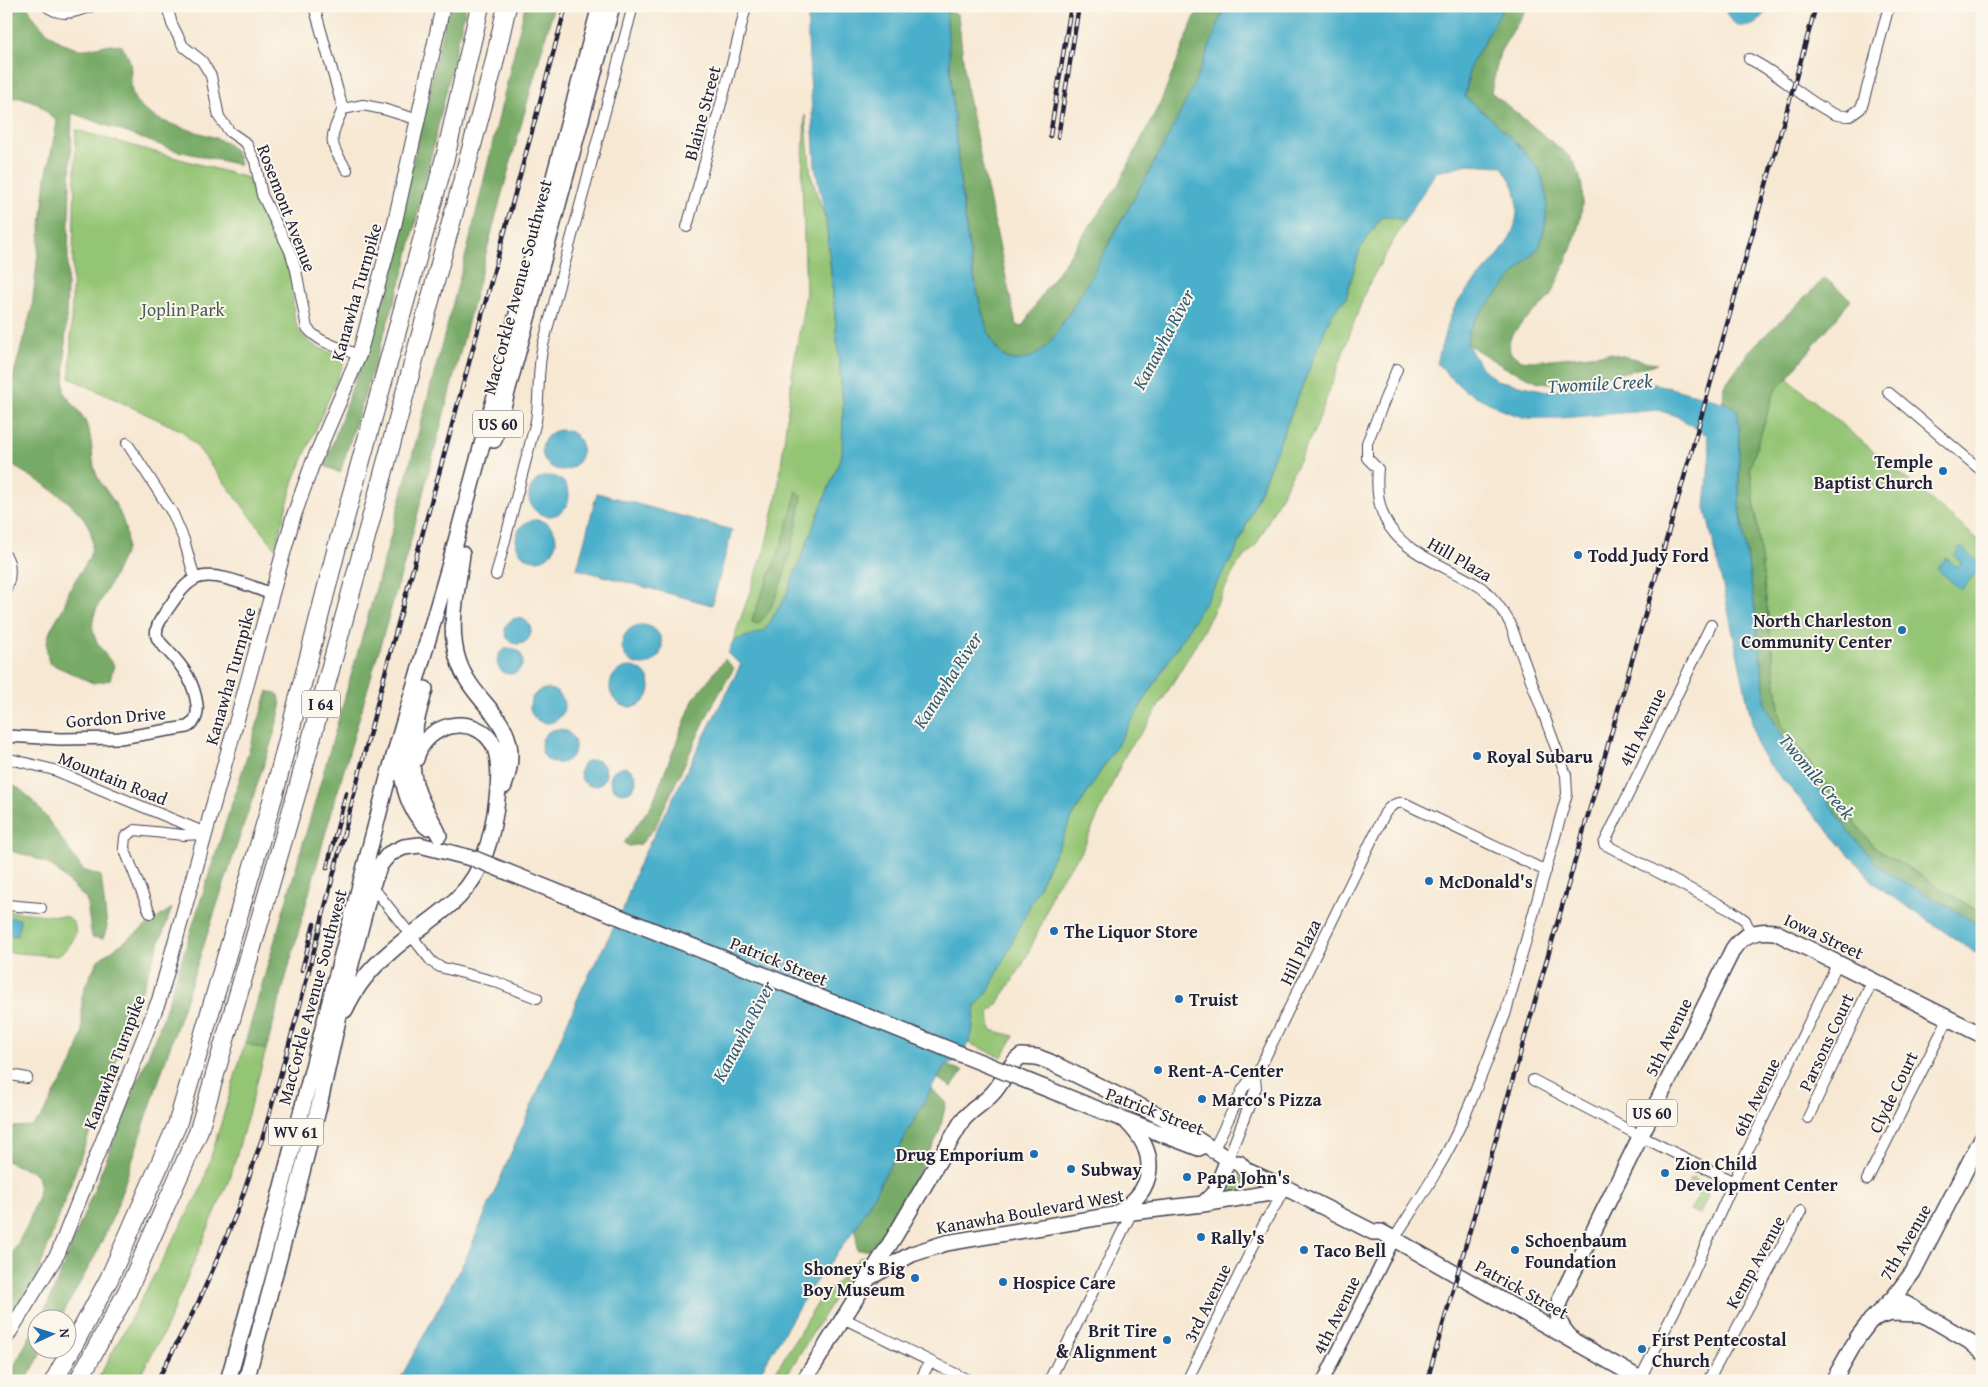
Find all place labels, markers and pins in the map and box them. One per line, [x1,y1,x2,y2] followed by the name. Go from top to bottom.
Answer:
[1814,448,1933,496] place label: Temple Baptist Church
[1937,465,1949,477] marker: Temple Baptist Church
[1588,542,1709,569] place label: Todd Judy Ford
[1572,549,1584,561] marker: Todd Judy Ford
[1741,607,1893,655] place label: North Charleston Community Center
[1896,624,1908,636] marker: North Charleston Community Center
[1487,743,1594,770] place label: Royal Subaru
[1471,750,1483,762] marker: Royal Subaru
[1439,868,1533,895] place label: McDonald's
[1423,875,1435,887] marker: McDonald's
[1064,918,1198,945] place label: The Liquor Store
[1048,925,1060,937] marker: The Liquor Store
[1189,986,1239,1013] place label: Truist
[1173,993,1185,1005] marker: Truist
[1168,1057,1284,1084] place label: Rent-A-Center
[1152,1064,1164,1076] marker: Rent-A-Center
[1212,1086,1323,1113] place label: Marco's Pizza
[1196,1093,1208,1105] marker: Marco's Pizza
[896,1141,1025,1168] place label: Drug Emporium
[1028,1148,1040,1160] marker: Drug Emporium
[1675,1150,1839,1198] place label: Zion Child Development Center
[1081,1156,1143,1183] place label: Subway
[1065,1163,1077,1175] marker: Subway
[1197,1164,1290,1191] place label: Papa John's
[1659,1167,1671,1179] marker: Zion Child Development Center
[1181,1171,1193,1183] marker: Papa John's
[1211,1224,1265,1251] place label: Rally's
[1525,1227,1628,1275] place label: Schoenbaum Foundation
[1195,1231,1207,1243] marker: Rally's
[1314,1237,1387,1264] place label: Taco Bell
[1298,1244,1310,1256] marker: Taco Bell
[1509,1244,1521,1256] marker: Schoenbaum Foundation
[803,1255,906,1303] place label: Shoney's Big Boy Museum
[1013,1269,1116,1296] place label: Hospice Care
[909,1272,921,1284] marker: Shoney's Big Boy Museum
[997,1276,1009,1288] marker: Hospice Care
[1056,1317,1157,1365] place label: Brit Tire & Alignment
[1652,1326,1787,1374] place label: First Pentecostal Church
[1161,1334,1173,1346] marker: Brit Tire & Alignment
[1636,1343,1648,1355] marker: First Pentecostal Church

